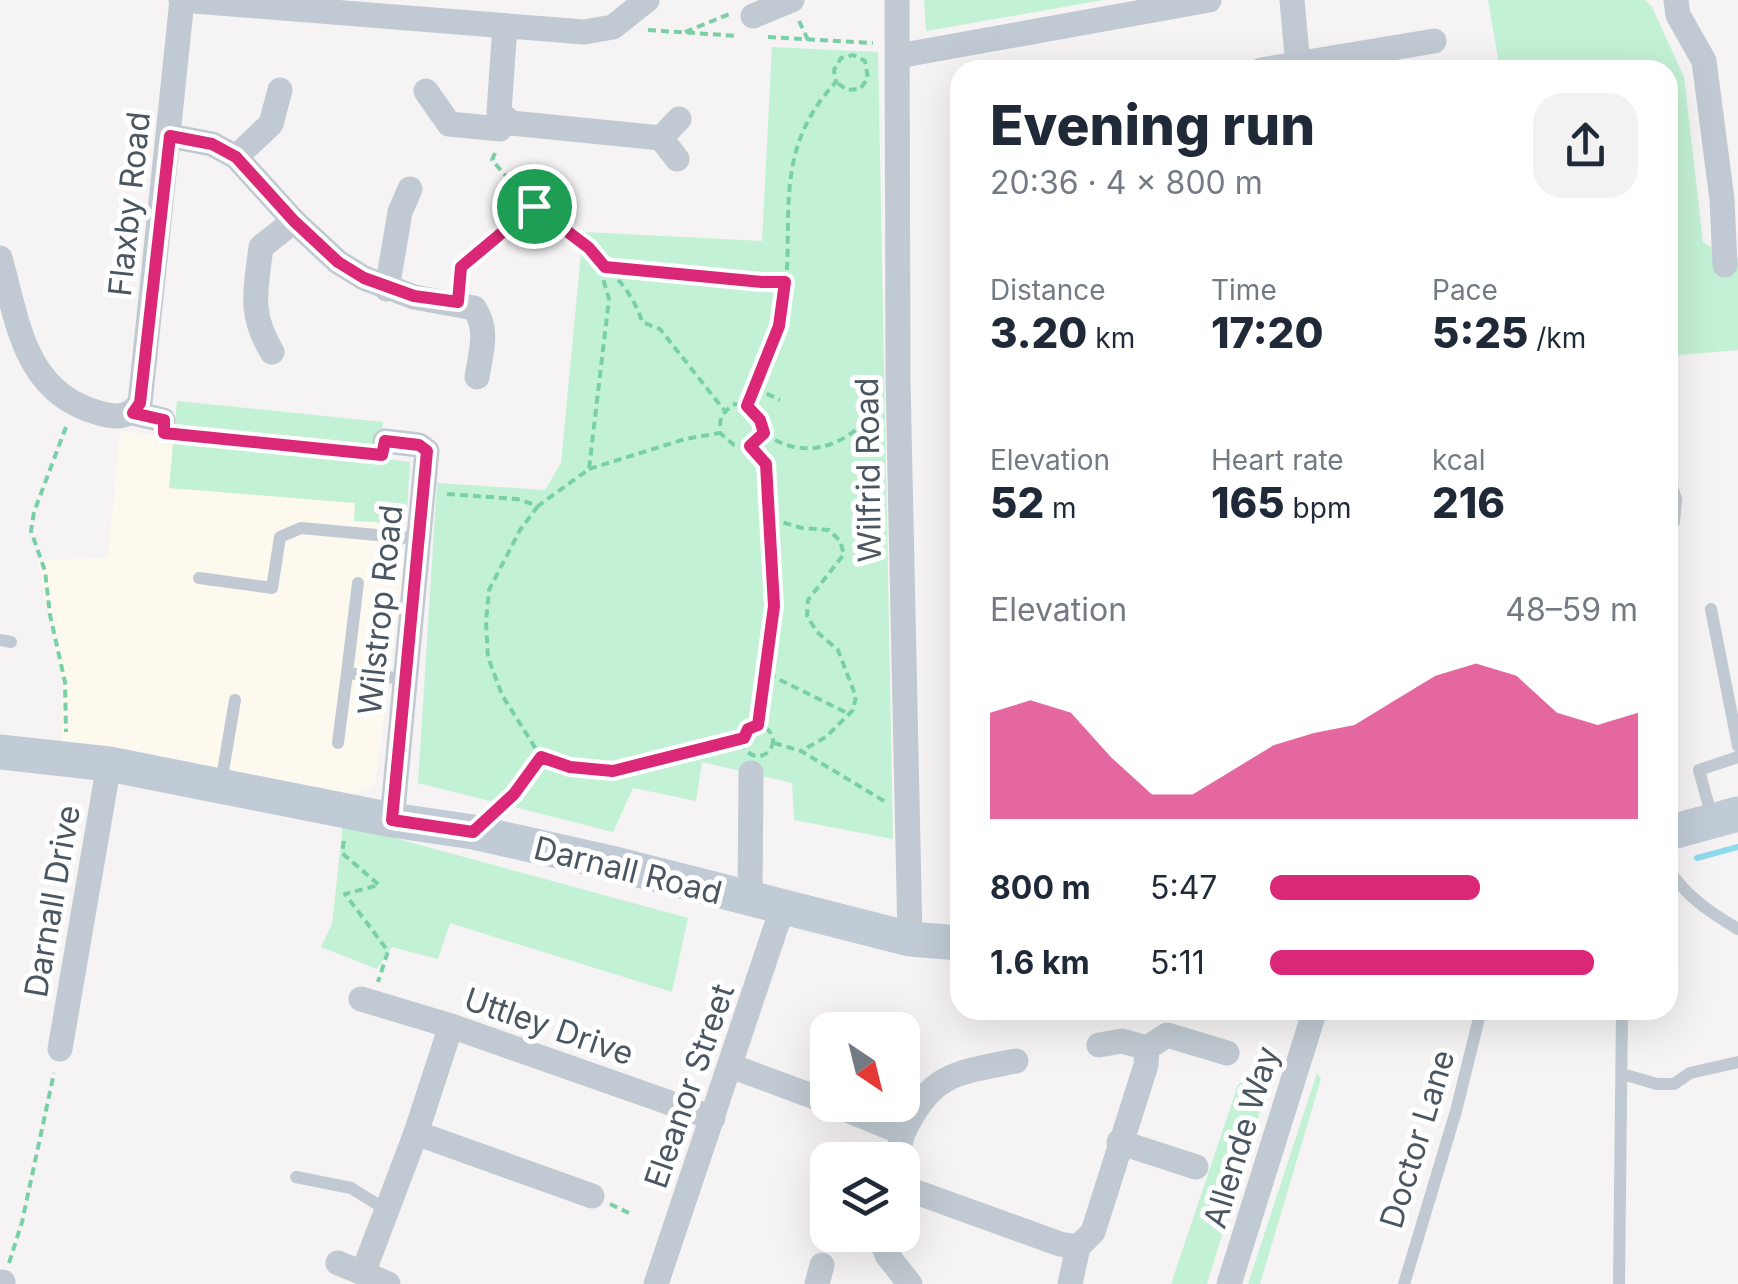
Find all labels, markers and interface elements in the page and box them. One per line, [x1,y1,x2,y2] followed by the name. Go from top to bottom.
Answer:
[990,92,1315,158] text: Evening run
[1533,93,1638,198] button: share
[100,110,158,298] street label: Flaxby Road
[990,163,1263,202] text: 20:36 · 4 × 800 m
[492,164,577,249] pin
[507,179,562,234] icon: arrive
[990,273,1106,307] text: Distance
[1211,273,1277,307] text: Time
[1432,273,1498,307] text: Pace
[990,307,1087,358] text: 3.20
[1211,307,1323,358] text: 17:20
[1432,307,1528,358] text: 5:25
[1087,321,1135,355] text: km
[1528,321,1586,355] text: /km
[847,377,889,563] street label: Wilfrid Road
[990,443,1110,477] text: Elevation
[1211,443,1344,477] text: Heart rate
[1432,443,1486,477] text: kcal
[990,477,1044,528] text: 52
[1211,477,1285,528] text: 165
[1432,477,1505,528] text: 216
[1044,491,1077,525] text: m
[1285,491,1351,525] text: bpm
[350,503,410,717] street label: Wilstrop Road
[990,590,1127,629] text: Elevation
[1505,590,1638,629] text: 48–59 m
[16,802,88,1000] street label: Darnall Drive
[530,828,726,912] street label: Darnall Road
[990,868,1091,907] text: 800 m
[1150,868,1217,907] text: 5:47
[990,943,1090,982] text: 1.6 km
[1150,943,1205,982] text: 5:11
[459,979,639,1073] street label: Uttley Drive
[636,979,742,1193] street label: Eleanor Street
[810,1012,920,1122] north arrow
[810,1012,920,1252] map controls
[1195,1041,1287,1232] street label: Allende Way
[1371,1045,1463,1233] street label: Doctor Lane
[810,1142,920,1252] button: layers

